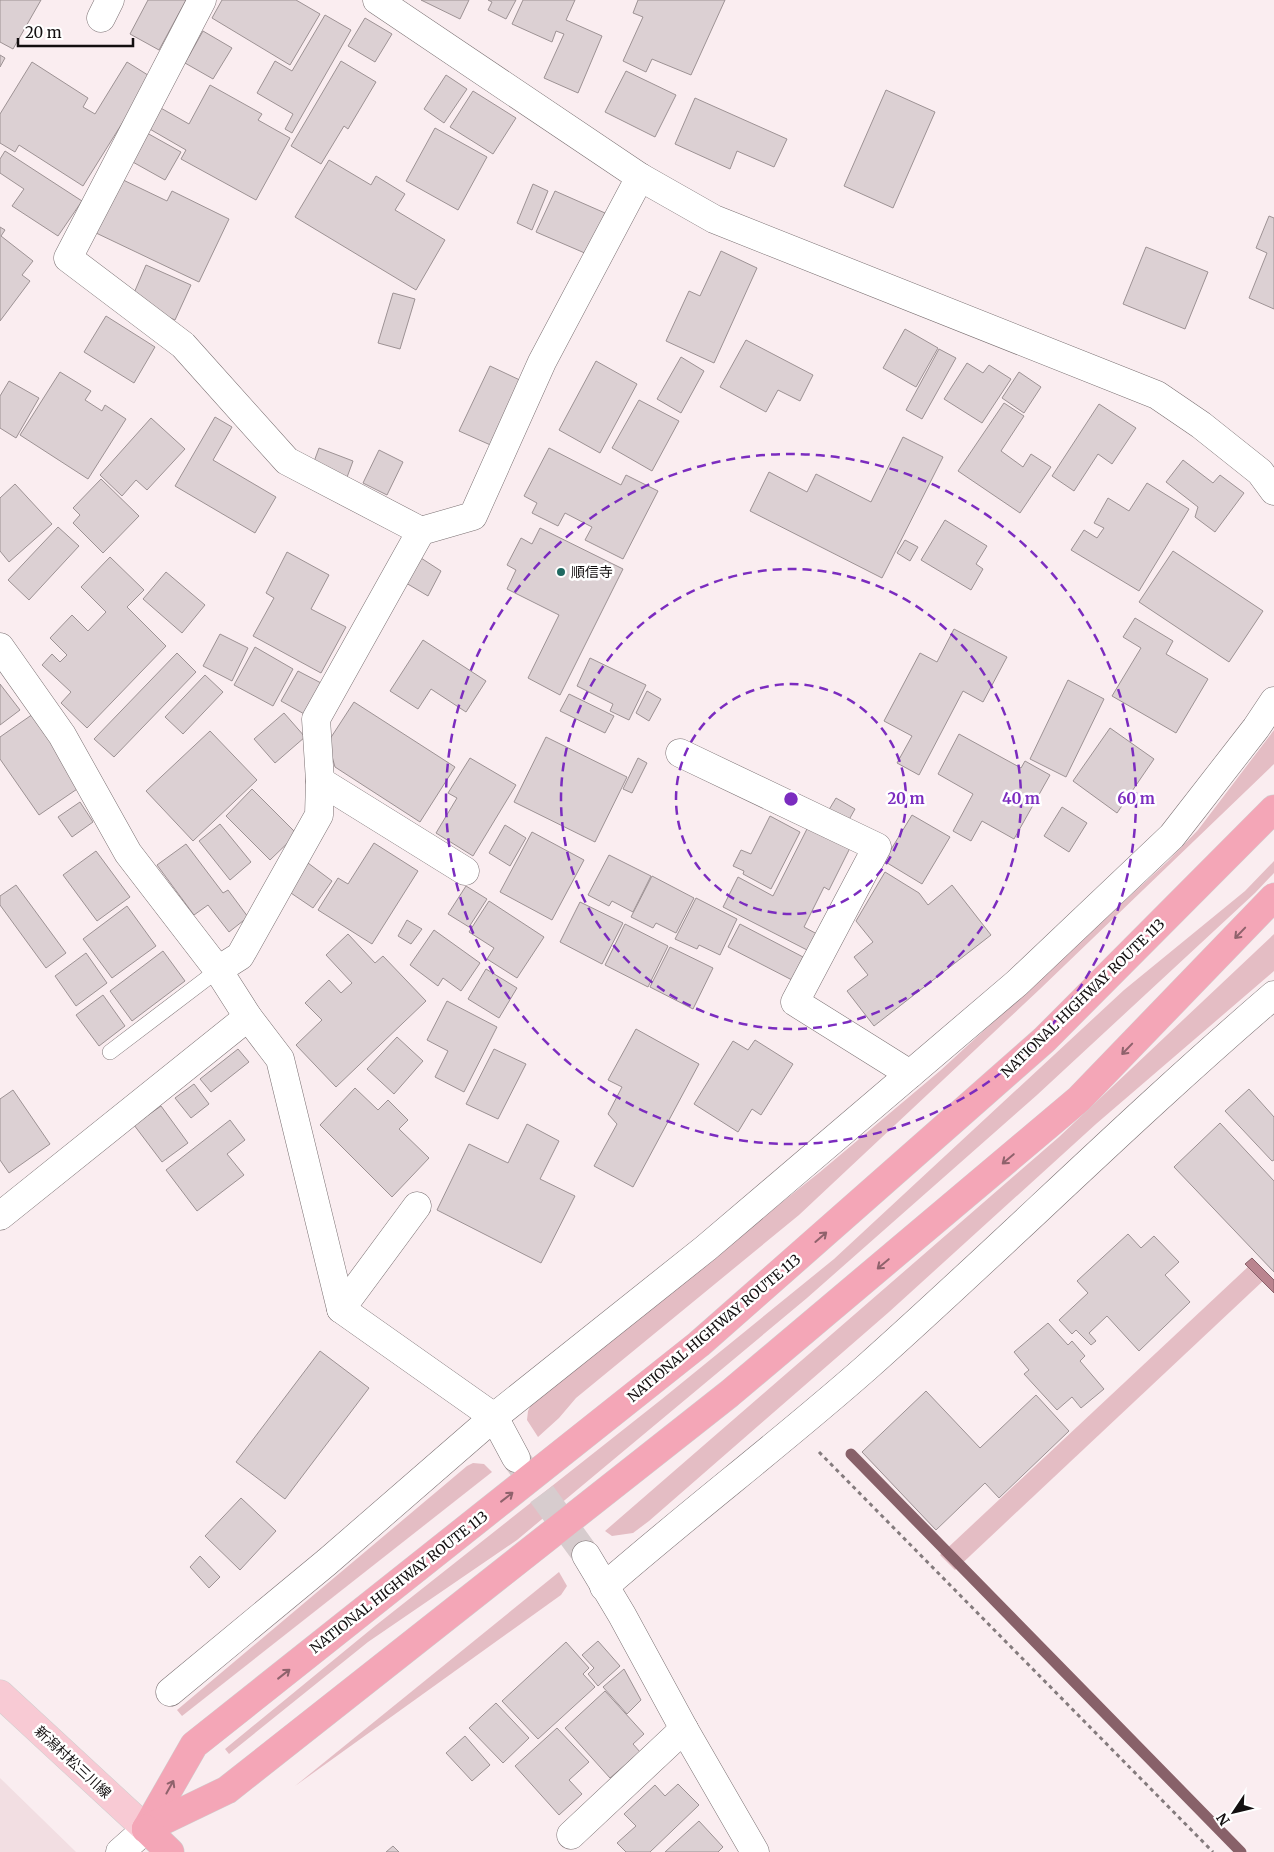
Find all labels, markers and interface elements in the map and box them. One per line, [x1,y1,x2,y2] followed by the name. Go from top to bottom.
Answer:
[18,15,132,47] scale bar
[25,23,62,42] text: 20 m
[571,563,613,581] place label: 順信寺
[555,566,567,578] marker: 順信寺
[887,789,925,808] text: 20 m
[1002,789,1040,808] text: 40 m
[1117,789,1155,808] text: 60 m
[782,790,800,808] centre of rings
[997,915,1169,1081] street label: NATIONAL HIGHWAY ROUTE 113
[1234,926,1246,939] one-way arrow
[1121,1043,1133,1056] one-way arrow
[1001,1154,1014,1165] one-way arrow
[814,1231,827,1243] one-way arrow
[624,1250,804,1406] street label: NATIONAL HIGHWAY ROUTE 113
[877,1258,890,1270] one-way arrow
[500,1491,513,1502] one-way arrow
[306,1507,492,1657] street label: NATIONAL HIGHWAY ROUTE 113
[277,1668,290,1679] one-way arrow
[31,1722,115,1802] street label: 新潟村松三川線
[166,1780,176,1794] one-way arrow
[1209,1787,1259,1837] north arrow
[1213,1810,1234,1829] text: N

